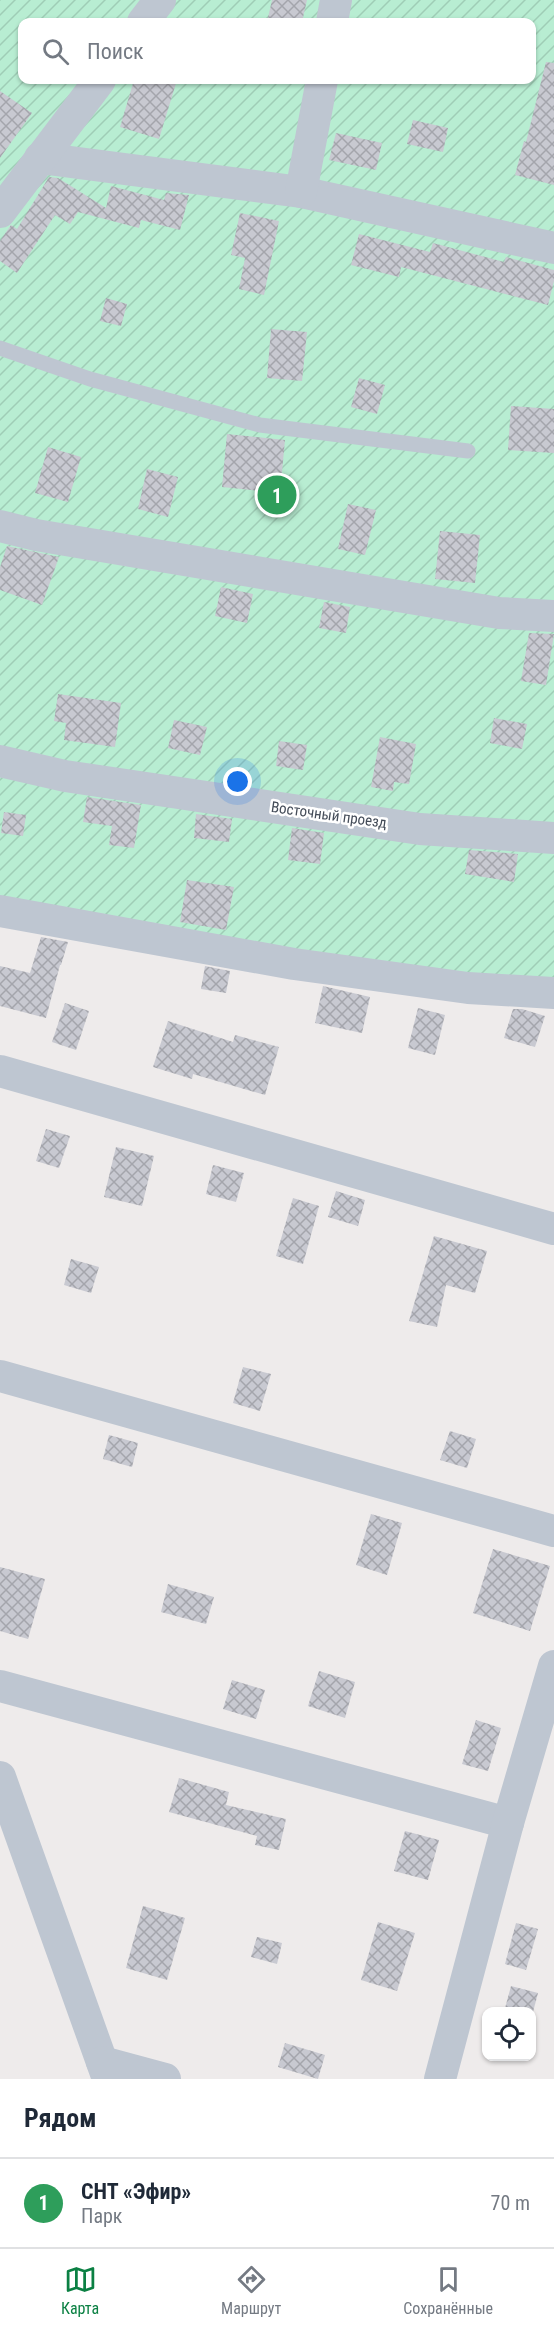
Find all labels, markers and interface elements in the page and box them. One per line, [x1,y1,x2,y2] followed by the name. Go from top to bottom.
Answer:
[18,18,536,84] search box
[39,35,72,68] icon: search
[87,39,144,64] text: Поиск
[258,472,296,518] pin: 1
[223,767,252,796] your location
[270,798,388,832] street label: Восточный проезд
[482,2007,536,2061] map controls
[482,2007,536,2061] button: locate
[24,2103,96,2133] text: Рядом
[81,2179,191,2204] text: СНТ «Эфир»
[38,2191,49,2215] text: 1
[491,2191,530,2215] text: 70 m
[81,2204,122,2228] text: Парк
[61,2263,99,2318] tab: Карта
[221,2263,281,2318] tab: Маршрут
[403,2263,493,2318] tab: Сохранённые

